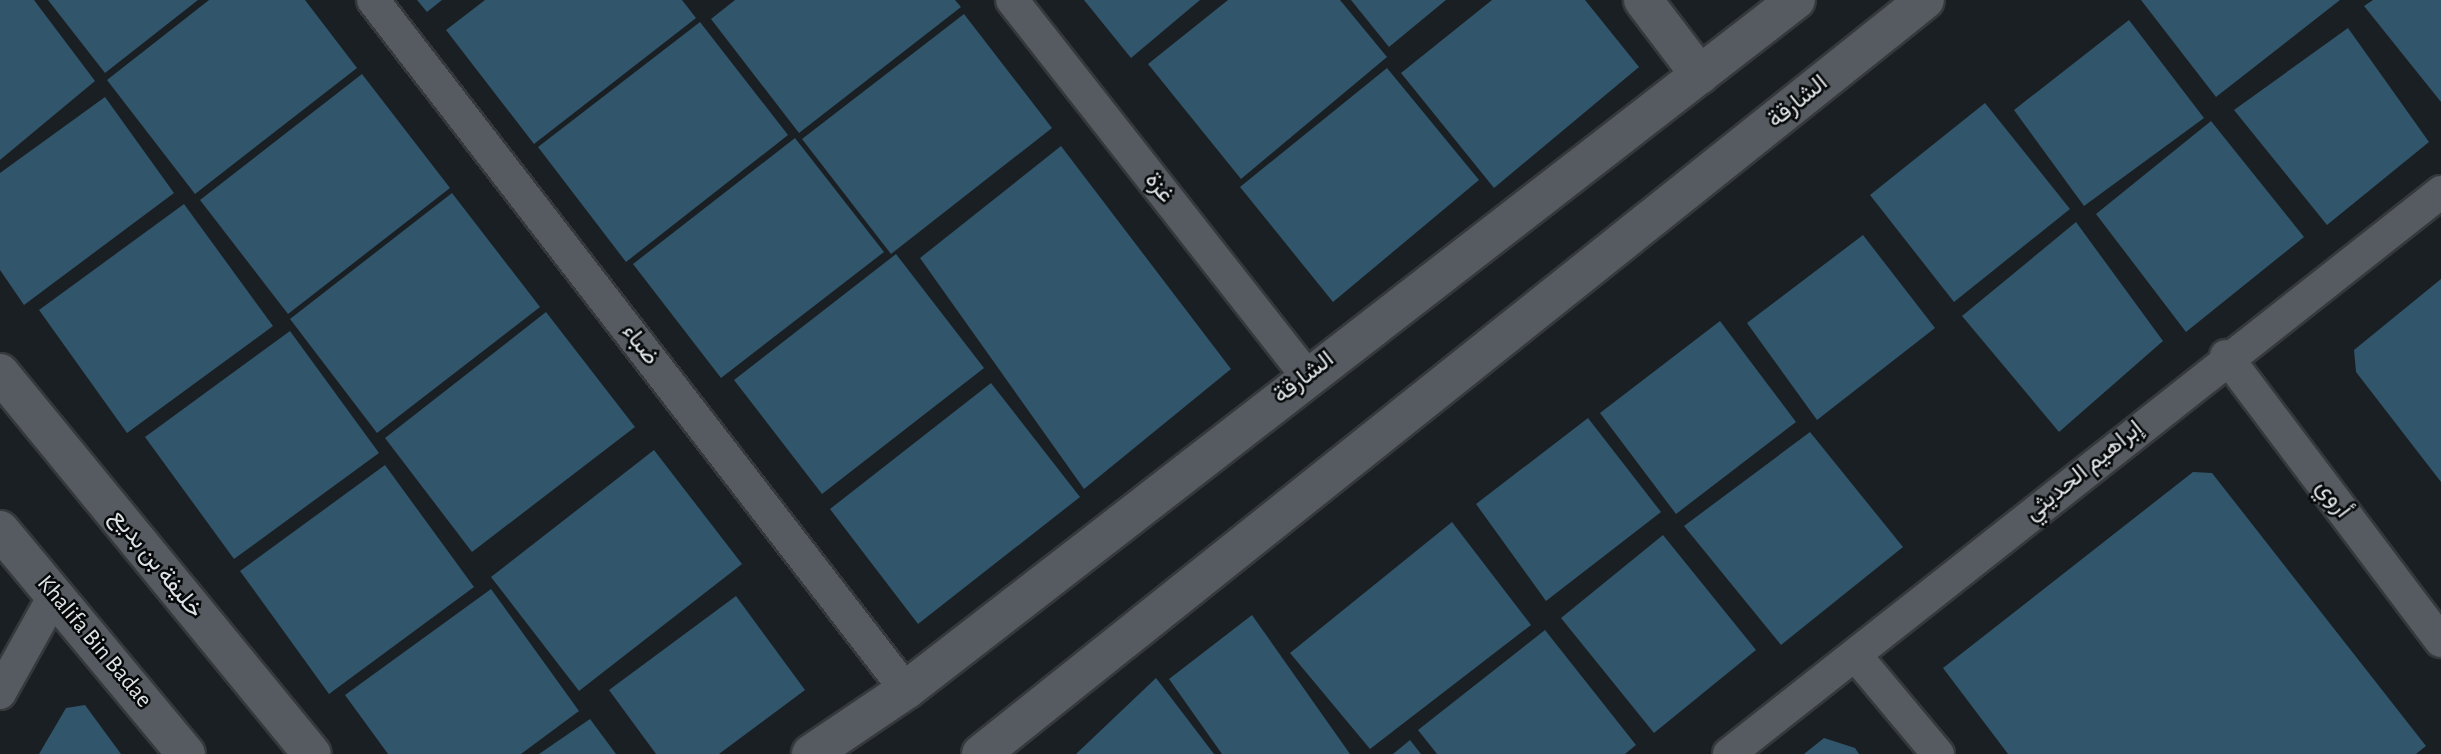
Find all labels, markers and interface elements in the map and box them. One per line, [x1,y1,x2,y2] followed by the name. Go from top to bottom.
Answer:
[1762,69,1834,135] street label: الشارقة
[1138,167,1180,209] street label: غزة
[615,319,665,371] street label: ضباء
[1268,345,1340,411] street label: الشارقة
[2019,415,2149,527] street label: إبراهيم الحديثي
[2309,474,2357,524] street label: أروي
[103,504,209,624] street label: خليفة بن بديع
[30,570,158,714] street label: Khalifa Bin Badae

